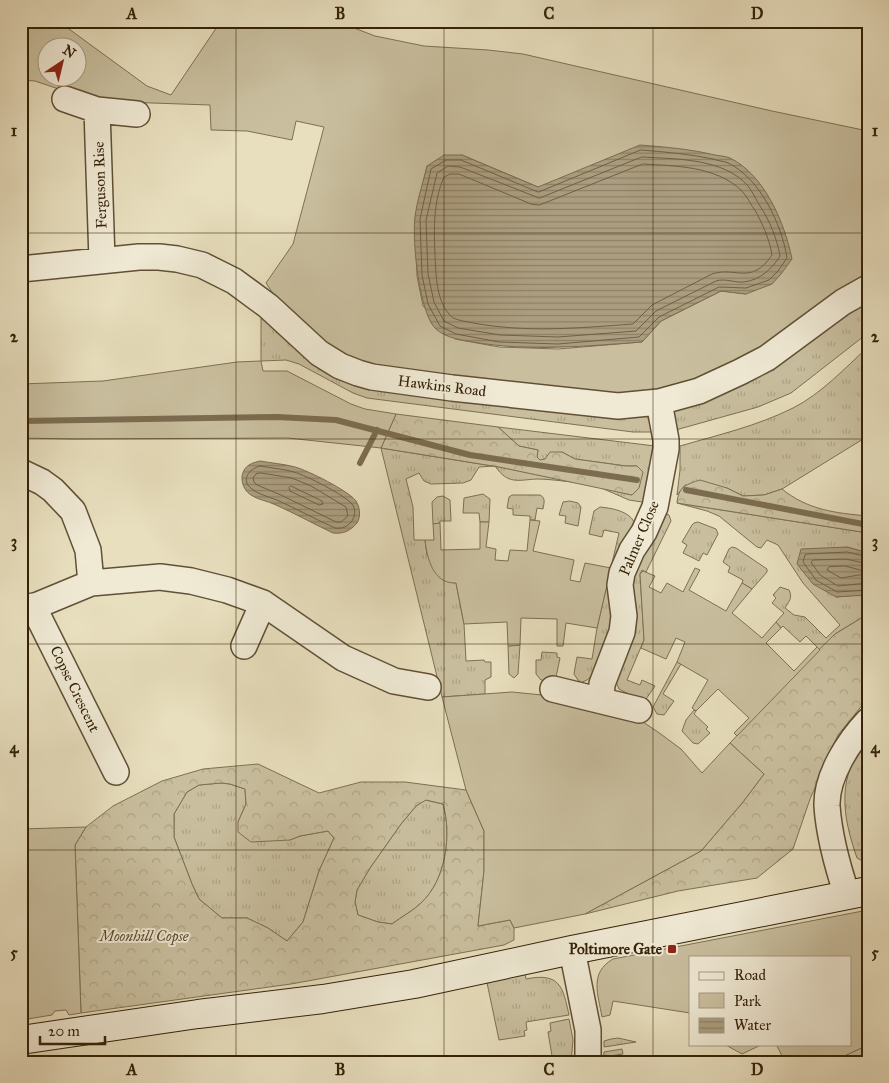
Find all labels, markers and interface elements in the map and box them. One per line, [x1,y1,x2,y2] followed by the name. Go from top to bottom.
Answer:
[126,4,138,23] text: A
[335,4,345,23] text: B
[544,4,555,23] text: C
[751,4,764,23] text: D
[38,38,88,88] north arrow
[59,41,79,62] text: N
[11,121,18,140] text: 1
[872,121,879,140] text: 1
[89,141,111,229] street label: Ferguson Rise
[10,327,19,346] text: 2
[871,327,880,346] text: 2
[397,372,488,400] street label: Hawkins Road
[615,498,663,578] street label: Palmer Close
[11,532,17,552] text: 3
[872,532,878,552] text: 3
[46,643,104,736] street label: Copse Crescent
[10,738,20,758] text: 4
[871,738,881,758] text: 4
[98,927,189,946] park label: Moonhill Copse
[569,940,663,958] place label: Poltimore Gate
[10,943,18,962] text: 5
[666,943,678,955] marker: Poltimore Gate
[871,943,879,962] text: 5
[689,956,852,1046] legend
[734,966,766,984] text: Road
[734,992,761,1010] text: Park
[40,1013,105,1045] scale bar
[734,1016,771,1034] text: Water
[48,1022,80,1040] text: 20 m
[126,1060,138,1079] text: A
[335,1060,345,1079] text: B
[544,1060,555,1079] text: C
[751,1060,764,1079] text: D

